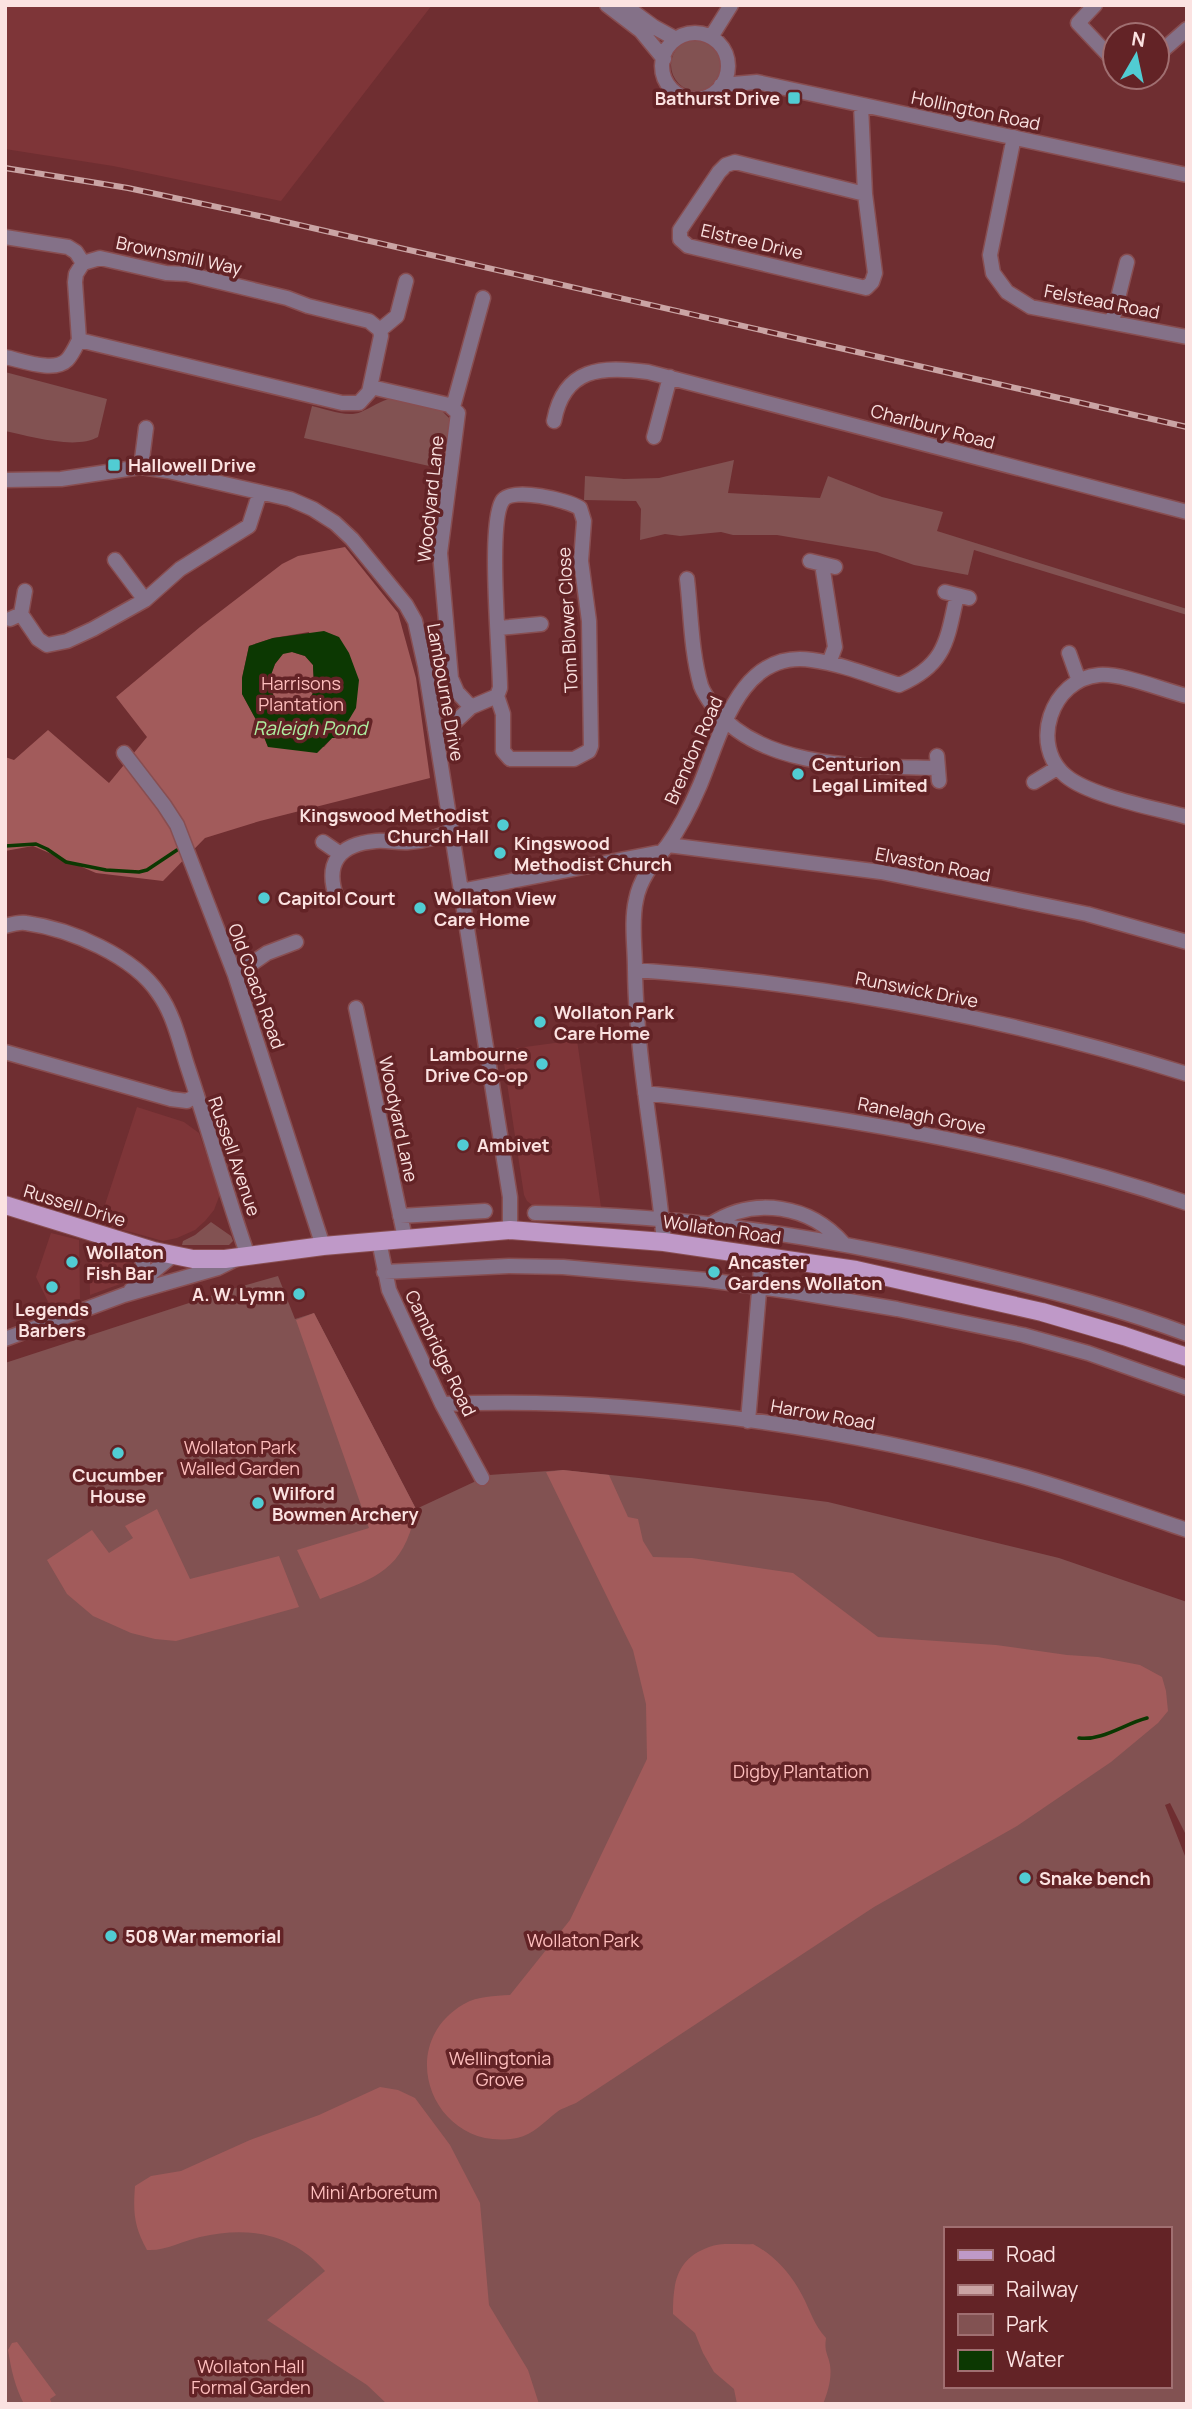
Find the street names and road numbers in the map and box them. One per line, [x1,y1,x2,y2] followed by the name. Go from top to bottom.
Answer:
[909,85,1043,135] street label: Hollington Road
[699,218,805,264] street label: Elstree Drive
[114,230,245,280] street label: Brownsmill Way
[1042,278,1162,324] street label: Felstead Road
[868,398,998,454] street label: Charlbury Road
[411,434,449,564] street label: Woodyard Lane
[551,546,583,694] street label: Tom Blower Close
[422,621,470,763] street label: Lambourne Drive
[658,692,728,808] street label: Brendon Road
[873,841,993,887] street label: Elvaston Road
[223,920,291,1052] street label: Old Coach Road
[854,965,980,1013] street label: Runswick Drive
[374,1054,424,1184] street label: Woodyard Lane
[856,1091,988,1139] street label: Ranelagh Grove
[203,1093,267,1219] street label: Russell Avenue
[21,1178,129,1232] street label: Russell Drive
[661,1209,783,1249] street label: Wollaton Road
[400,1286,482,1420] street label: Cambridge Road
[769,1393,877,1435] street label: Harrow Road

